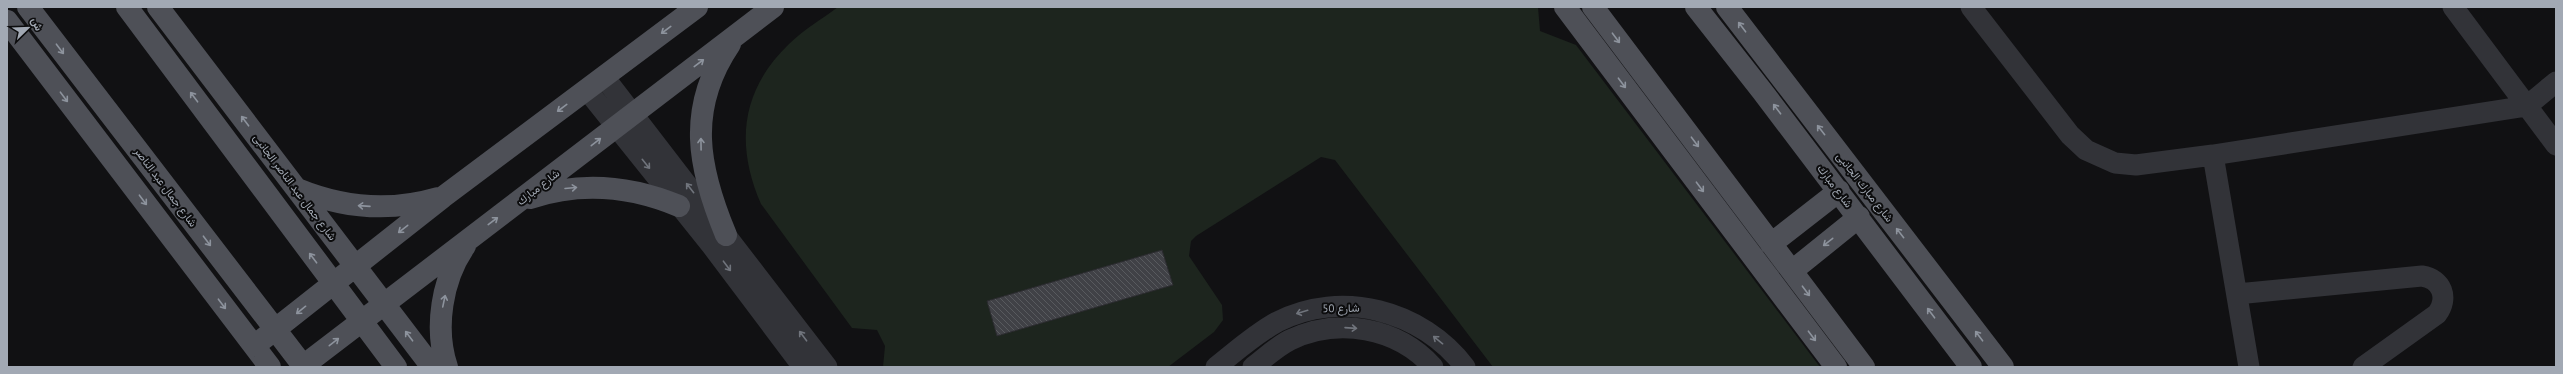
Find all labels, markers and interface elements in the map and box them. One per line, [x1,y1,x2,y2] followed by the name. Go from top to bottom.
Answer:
[8,8,48,48] north arrow
[28,15,46,33] text: ش
[1737,21,1746,32] one-way arrow
[660,26,671,35] one-way arrow
[1612,33,1621,44] one-way arrow
[56,44,65,55] one-way arrow
[694,59,705,67] one-way arrow
[1618,77,1627,88] one-way arrow
[60,91,69,102] one-way arrow
[189,92,198,103] one-way arrow
[556,104,567,113] one-way arrow
[1772,104,1781,115] one-way arrow
[241,116,249,127] one-way arrow
[1817,124,1825,135] one-way arrow
[250,131,340,244] street label: شارع جمال عبد الناصر الجانبى
[1690,136,1699,147] one-way arrow
[590,137,601,146] one-way arrow
[697,138,705,151] one-way arrow
[130,144,201,230] street label: شارع جمال عبد الناصر
[1833,149,1897,225] street label: شارع مبارك الجانبى
[641,159,650,169] one-way arrow
[1813,162,1856,211] street label: شارع مبارك
[514,166,563,209] street label: شارع مبارك
[1696,181,1705,192] one-way arrow
[686,183,694,194] one-way arrow
[564,185,577,192] one-way arrow
[139,195,147,206] one-way arrow
[358,203,371,210] one-way arrow
[487,217,498,225] one-way arrow
[397,225,408,234] one-way arrow
[1896,227,1904,238] one-way arrow
[203,236,212,247] one-way arrow
[1823,237,1834,246] one-way arrow
[308,253,317,264] one-way arrow
[722,261,731,272] one-way arrow
[1802,285,1811,296] one-way arrow
[440,295,448,308] one-way arrow
[218,298,226,309] one-way arrow
[1322,301,1360,316] street label: شارع 50
[295,306,306,315] one-way arrow
[1927,308,1935,319] one-way arrow
[1296,309,1309,316] one-way arrow
[1344,324,1357,331] one-way arrow
[1808,330,1816,341] one-way arrow
[404,331,413,342] one-way arrow
[799,331,808,342] one-way arrow
[1975,331,1983,342] one-way arrow
[1432,335,1443,344] one-way arrow
[329,338,340,347] one-way arrow

